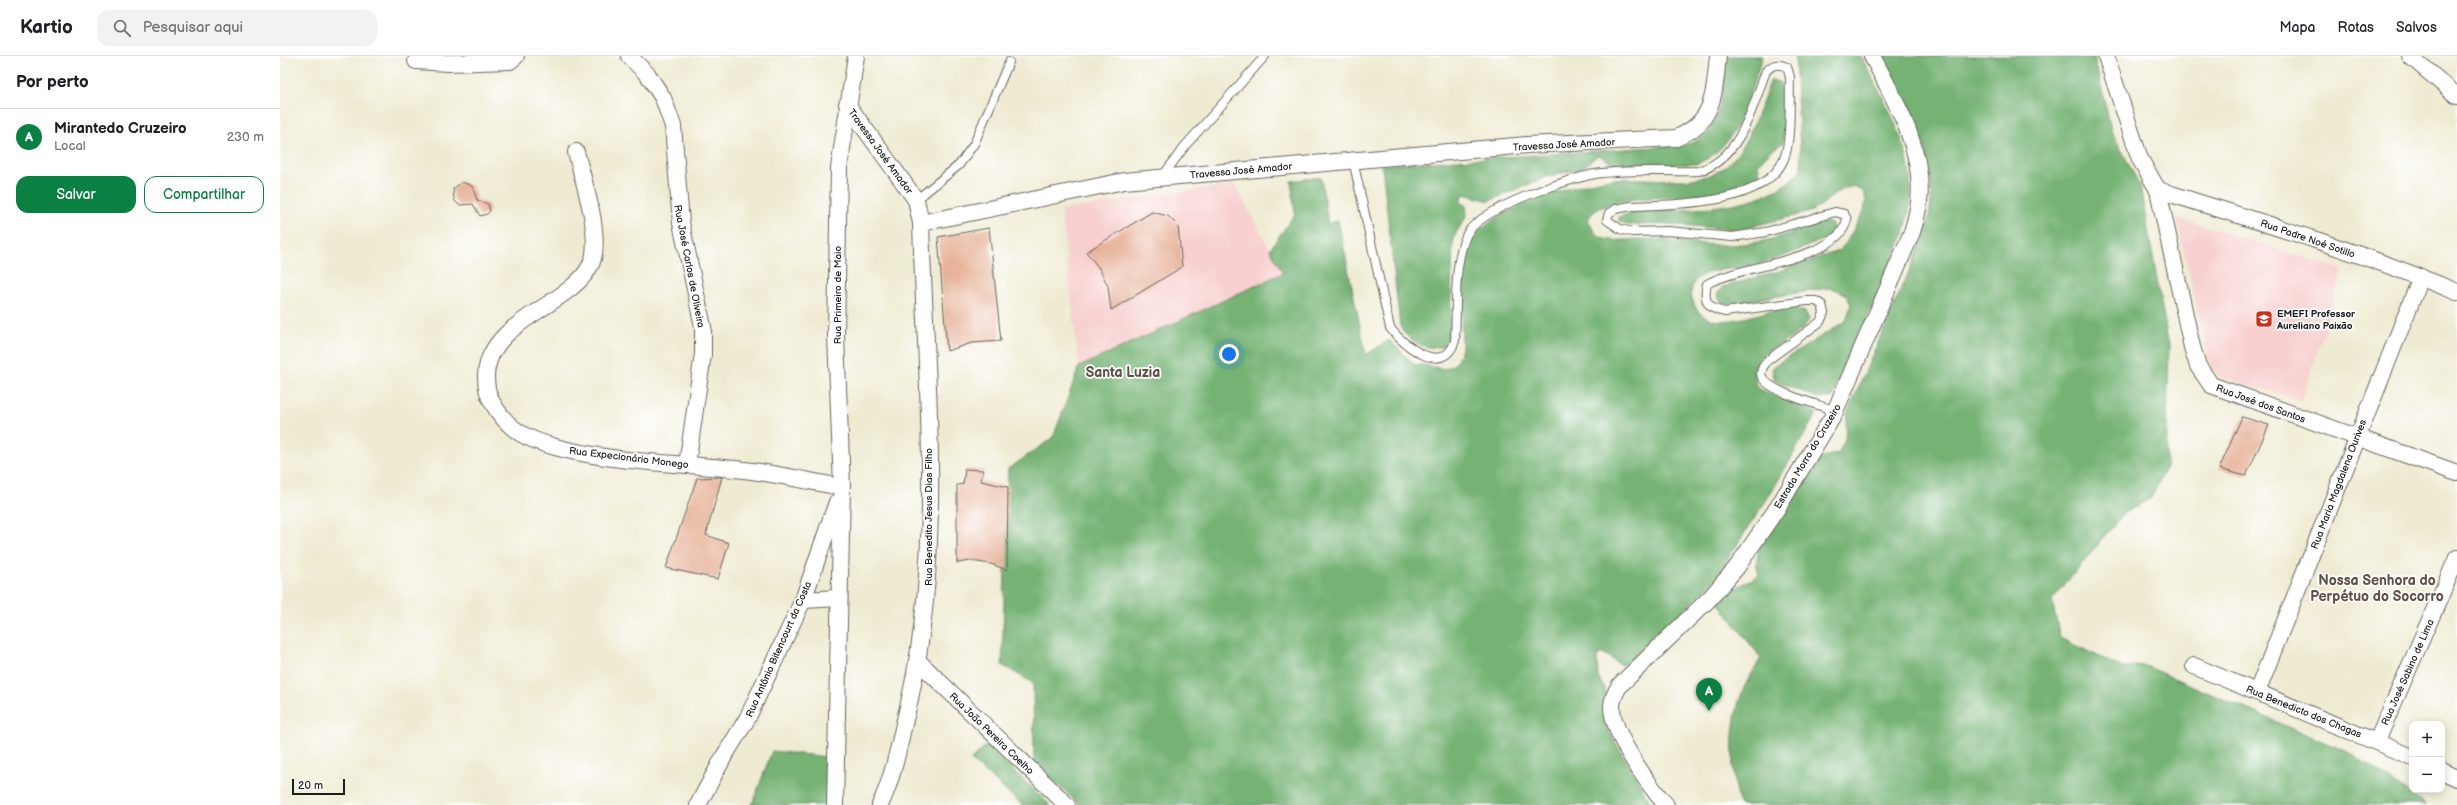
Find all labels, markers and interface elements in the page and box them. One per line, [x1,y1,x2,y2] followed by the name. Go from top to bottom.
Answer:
[97,10,377,46] search box
[20,16,73,39] text: Kartio
[111,17,133,39] icon: search
[143,18,243,37] text: Pesquisar aqui
[2279,19,2316,36] text: Mapa
[2338,19,2374,36] text: Rotas
[2396,19,2437,36] text: Salvos
[16,72,89,92] text: Por perto
[845,107,915,197] street label: Travessa José Amador
[54,119,187,138] text: Mirantedo Cruzeiro
[25,129,33,145] text: A
[227,129,264,145] text: 230 m
[1513,136,1616,154] street label: Travessa José Amador
[54,138,86,154] text: Local
[1190,161,1293,181] street label: Travessa José Amador
[16,176,136,213] button: Salvar
[144,176,264,213] button: Compartilhar
[671,204,707,329] street label: Rua José Carlos de Oliveira
[2259,217,2357,261] street label: Rua Padre Noé Sotillo
[832,246,844,344] street label: Rua Primeiro de Maio
[2276,308,2356,332] place label: EMEFI Professor Aureliano Paixão
[2254,309,2274,329] school or university icon: EMEFI Professor Aureliano Paixão
[1219,344,1239,364] your location
[1086,364,1160,381] district label: Santa Luzia
[2214,382,2307,426] street label: Rua José dos Santos
[1772,402,1844,511] street label: Estrada Morro do Cruzeiro
[2309,418,2369,551] street label: Rua Maria Magdalena Ourives
[568,445,690,471] street label: Rua Expecionário Monego
[923,448,935,586] street label: Rua Benedito Jesus Dias Filho
[2310,572,2444,605] district label: Nossa Senhora do Perpétuo do Socorro
[743,579,814,719] street label: Rua Antônio Bitencourt da Costa
[2379,617,2437,727] street label: Rua José Sabino de Lima
[1696,678,1722,711] pin: A
[2244,683,2363,741] street label: Rua Benedicto dos Chagas
[947,690,1036,777] street label: Rua João Pereira Coelho
[2409,721,2445,793] map controls
[2409,721,2445,757] button: +
[2409,757,2445,793] button: −
[292,777,345,796] scale bar
[298,779,323,792] text: 20 m

